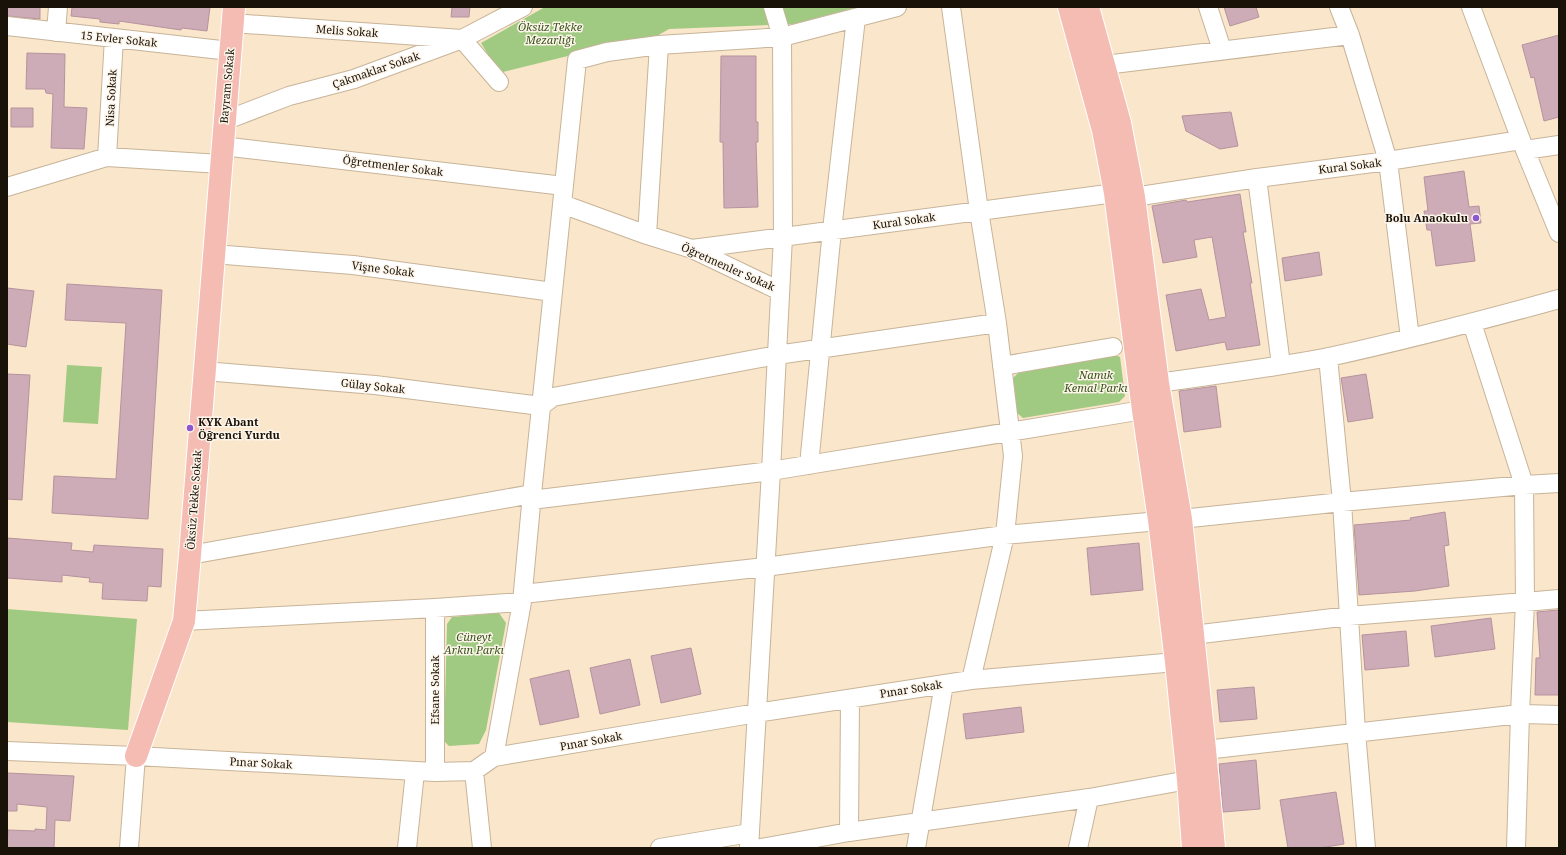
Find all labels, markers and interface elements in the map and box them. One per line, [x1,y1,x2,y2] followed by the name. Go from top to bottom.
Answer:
[518,19,583,47] park label: Öksüz Tekke Mezarlığı
[315,21,379,40] street label: Melis Sokak
[80,27,159,50] street label: 15 Evler Sokak
[216,47,237,124] street label: Bayram Sokak
[330,47,422,92] street label: Çakmaklar Sokak
[102,68,120,127] street label: Nisa Sokak
[342,152,445,179] street label: Öğretmenler Sokak
[1318,154,1383,177] street label: Kural Sokak
[872,209,937,232] street label: Kural Sokak
[1385,210,1469,225] place label: Bolu Anaokulu
[1471,213,1481,223] marker: Bolu Anaokulu
[679,239,778,294] street label: Öğretmenler Sokak
[351,257,416,280] street label: Vişne Sokak
[1063,367,1128,395] park label: Namık Kemal Parkı
[340,375,407,396] street label: Gülay Sokak
[198,414,281,442] place label: KYK Abant Öğrenci Yurdu
[185,423,195,433] marker: KYK Abant Öğrenci Yurdu
[183,449,205,550] street label: Öksüz Tekke Sokak
[443,629,505,657] park label: Cüneyt Arkın Parkı
[427,655,442,725] street label: Efsane Sokak
[879,676,944,701] street label: Pınar Sokak
[559,728,624,753] street label: Pınar Sokak
[229,753,293,772] street label: Pınar Sokak

